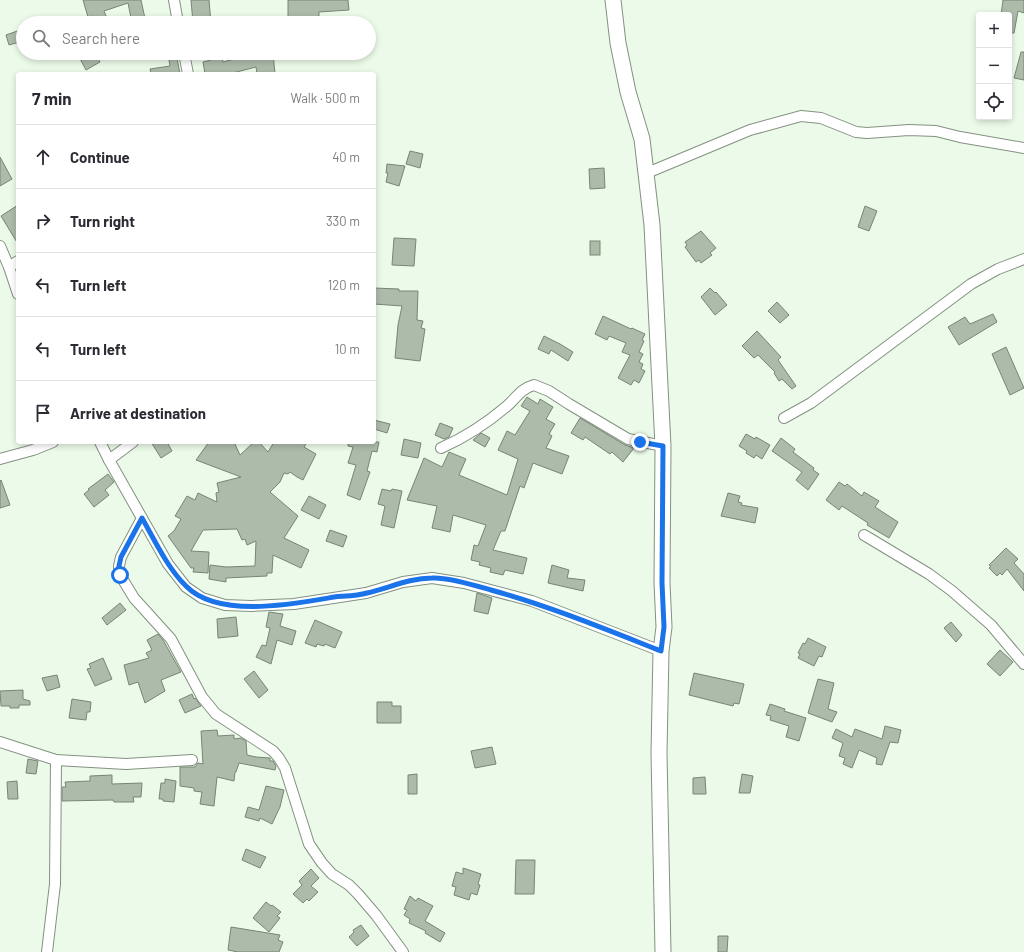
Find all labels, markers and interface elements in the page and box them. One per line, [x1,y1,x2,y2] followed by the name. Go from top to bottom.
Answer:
[976,12,1012,120] map controls
[976,12,1012,48] button: +
[16,16,376,60] search box
[30,27,52,49] icon: search
[62,29,140,47] text: Search here
[976,48,1012,84] button: −
[976,84,1012,120] button: locate
[32,88,72,108] text: 7 min
[290,90,360,106] text: Walk · 500 m
[32,146,54,168] icon: ahead
[70,148,130,166] text: Continue
[332,149,360,165] text: 40 m
[32,210,54,232] icon: right
[70,212,135,230] text: Turn right
[326,213,360,229] text: 330 m
[32,274,54,296] icon: left
[70,276,126,294] text: Turn left
[328,277,360,293] text: 120 m
[32,338,54,360] icon: left
[70,340,126,358] text: Turn left
[335,341,360,357] text: 10 m
[32,402,54,424] icon: arrive
[70,404,206,422] text: Arrive at destination
[631,433,649,451] route end
[111,566,129,584] route start

